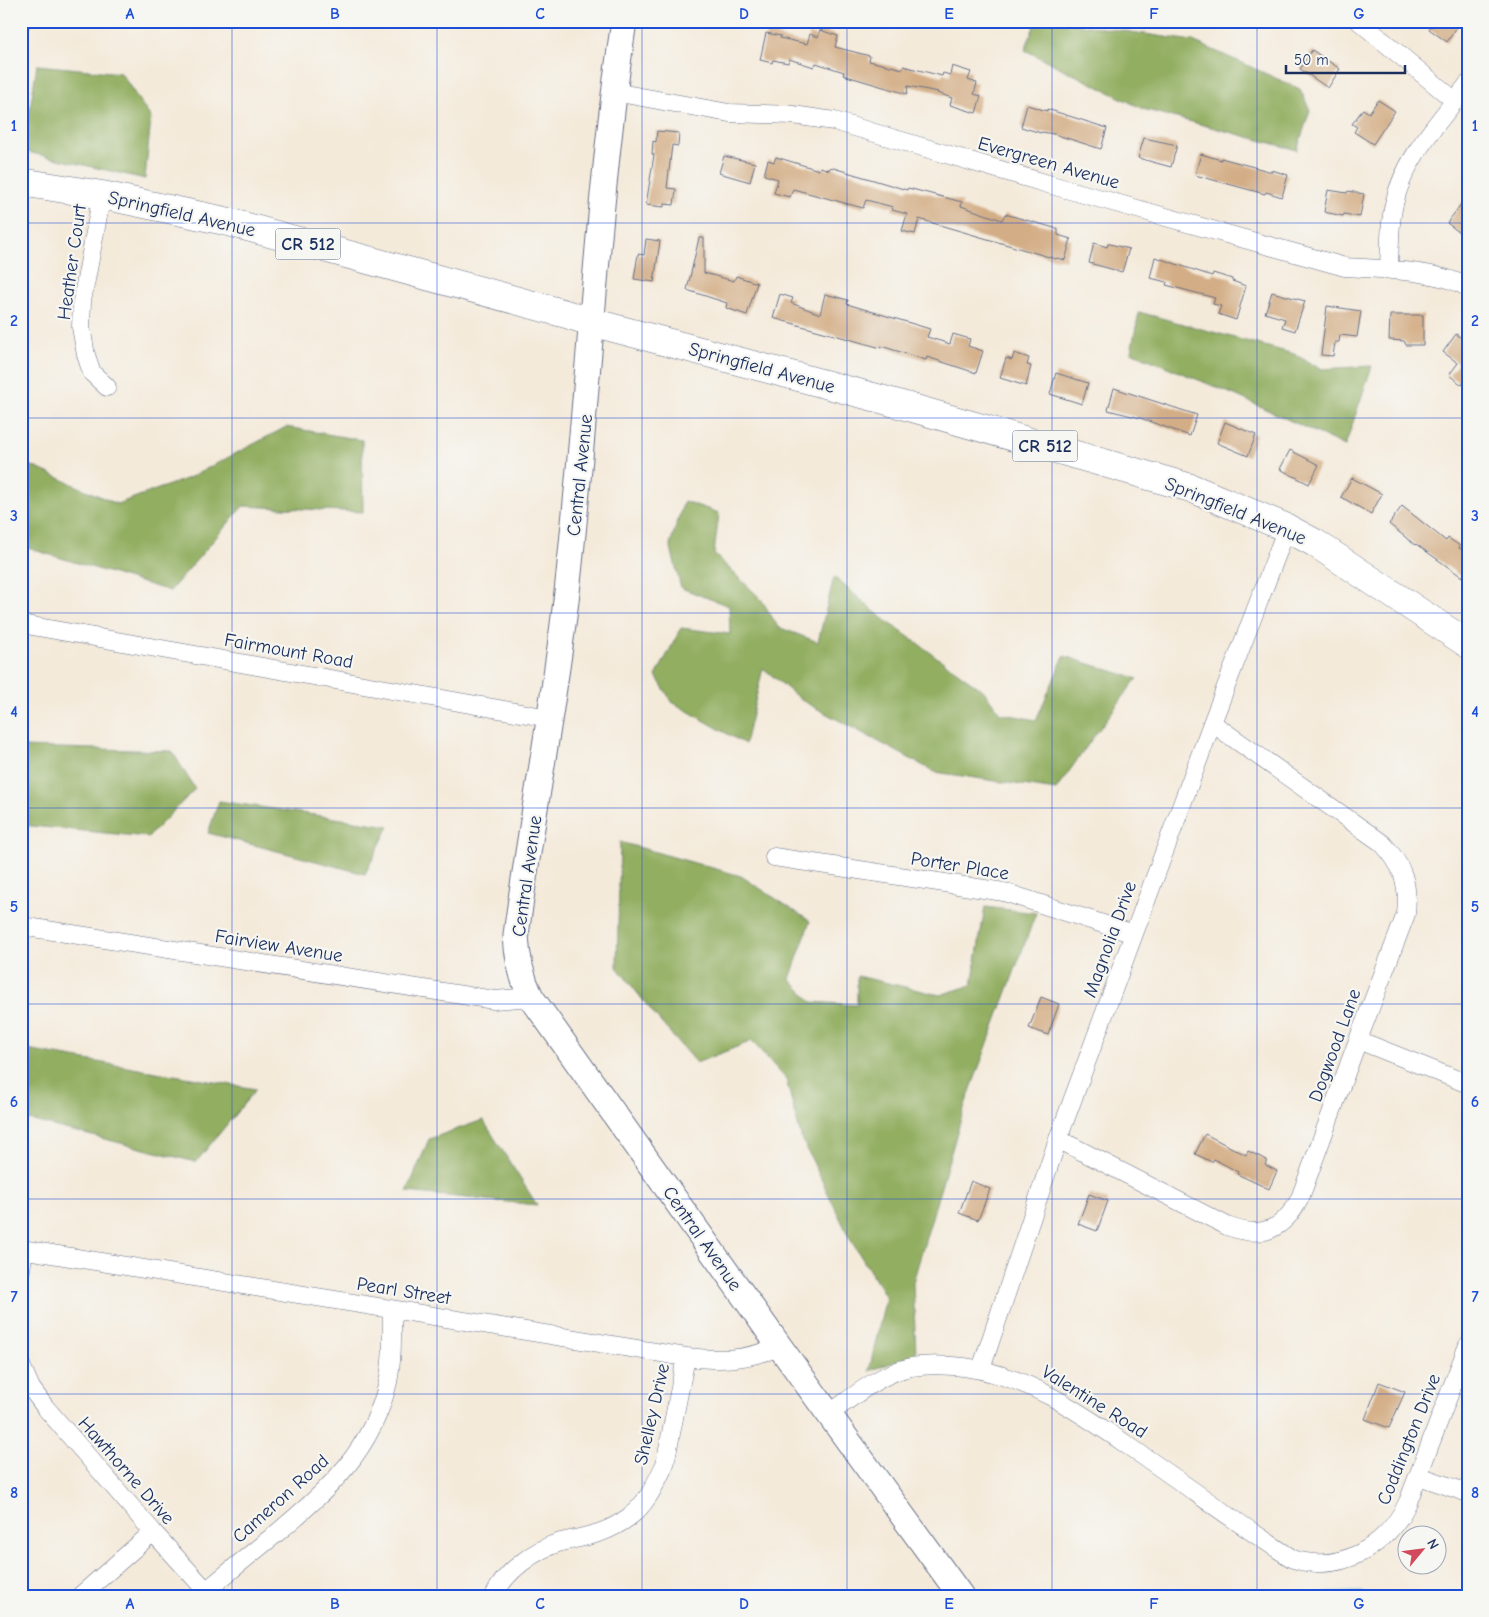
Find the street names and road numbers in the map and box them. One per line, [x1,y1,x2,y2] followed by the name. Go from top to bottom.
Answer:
[975,132,1122,194] street label: Evergreen Avenue
[106,186,258,242] street label: Springfield Avenue
[53,202,91,321] street label: Heather Court
[276,228,340,260] road number: CR 512
[686,338,837,398] street label: Springfield Avenue
[563,413,597,537] street label: Central Avenue
[1012,431,1078,462] road number: CR 512
[1162,473,1310,549] street label: Springfield Avenue
[223,629,355,673] street label: Fairmount Road
[508,814,546,938] street label: Central Avenue
[909,847,1010,885] street label: Porter Place
[1079,878,1141,1000] street label: Magnolia Drive
[213,925,344,967] street label: Fairview Avenue
[1304,986,1366,1105] street label: Dogwood Lane
[658,1182,746,1295] street label: Central Avenue
[355,1273,453,1309] street label: Pearl Street
[630,1361,674,1467] street label: Shelley Drive
[1038,1361,1151,1443] street label: Valentine Road
[1373,1371,1445,1508] street label: Coddington Drive
[74,1412,179,1529] street label: Hawthorne Drive
[228,1450,333,1548] street label: Cameron Road

